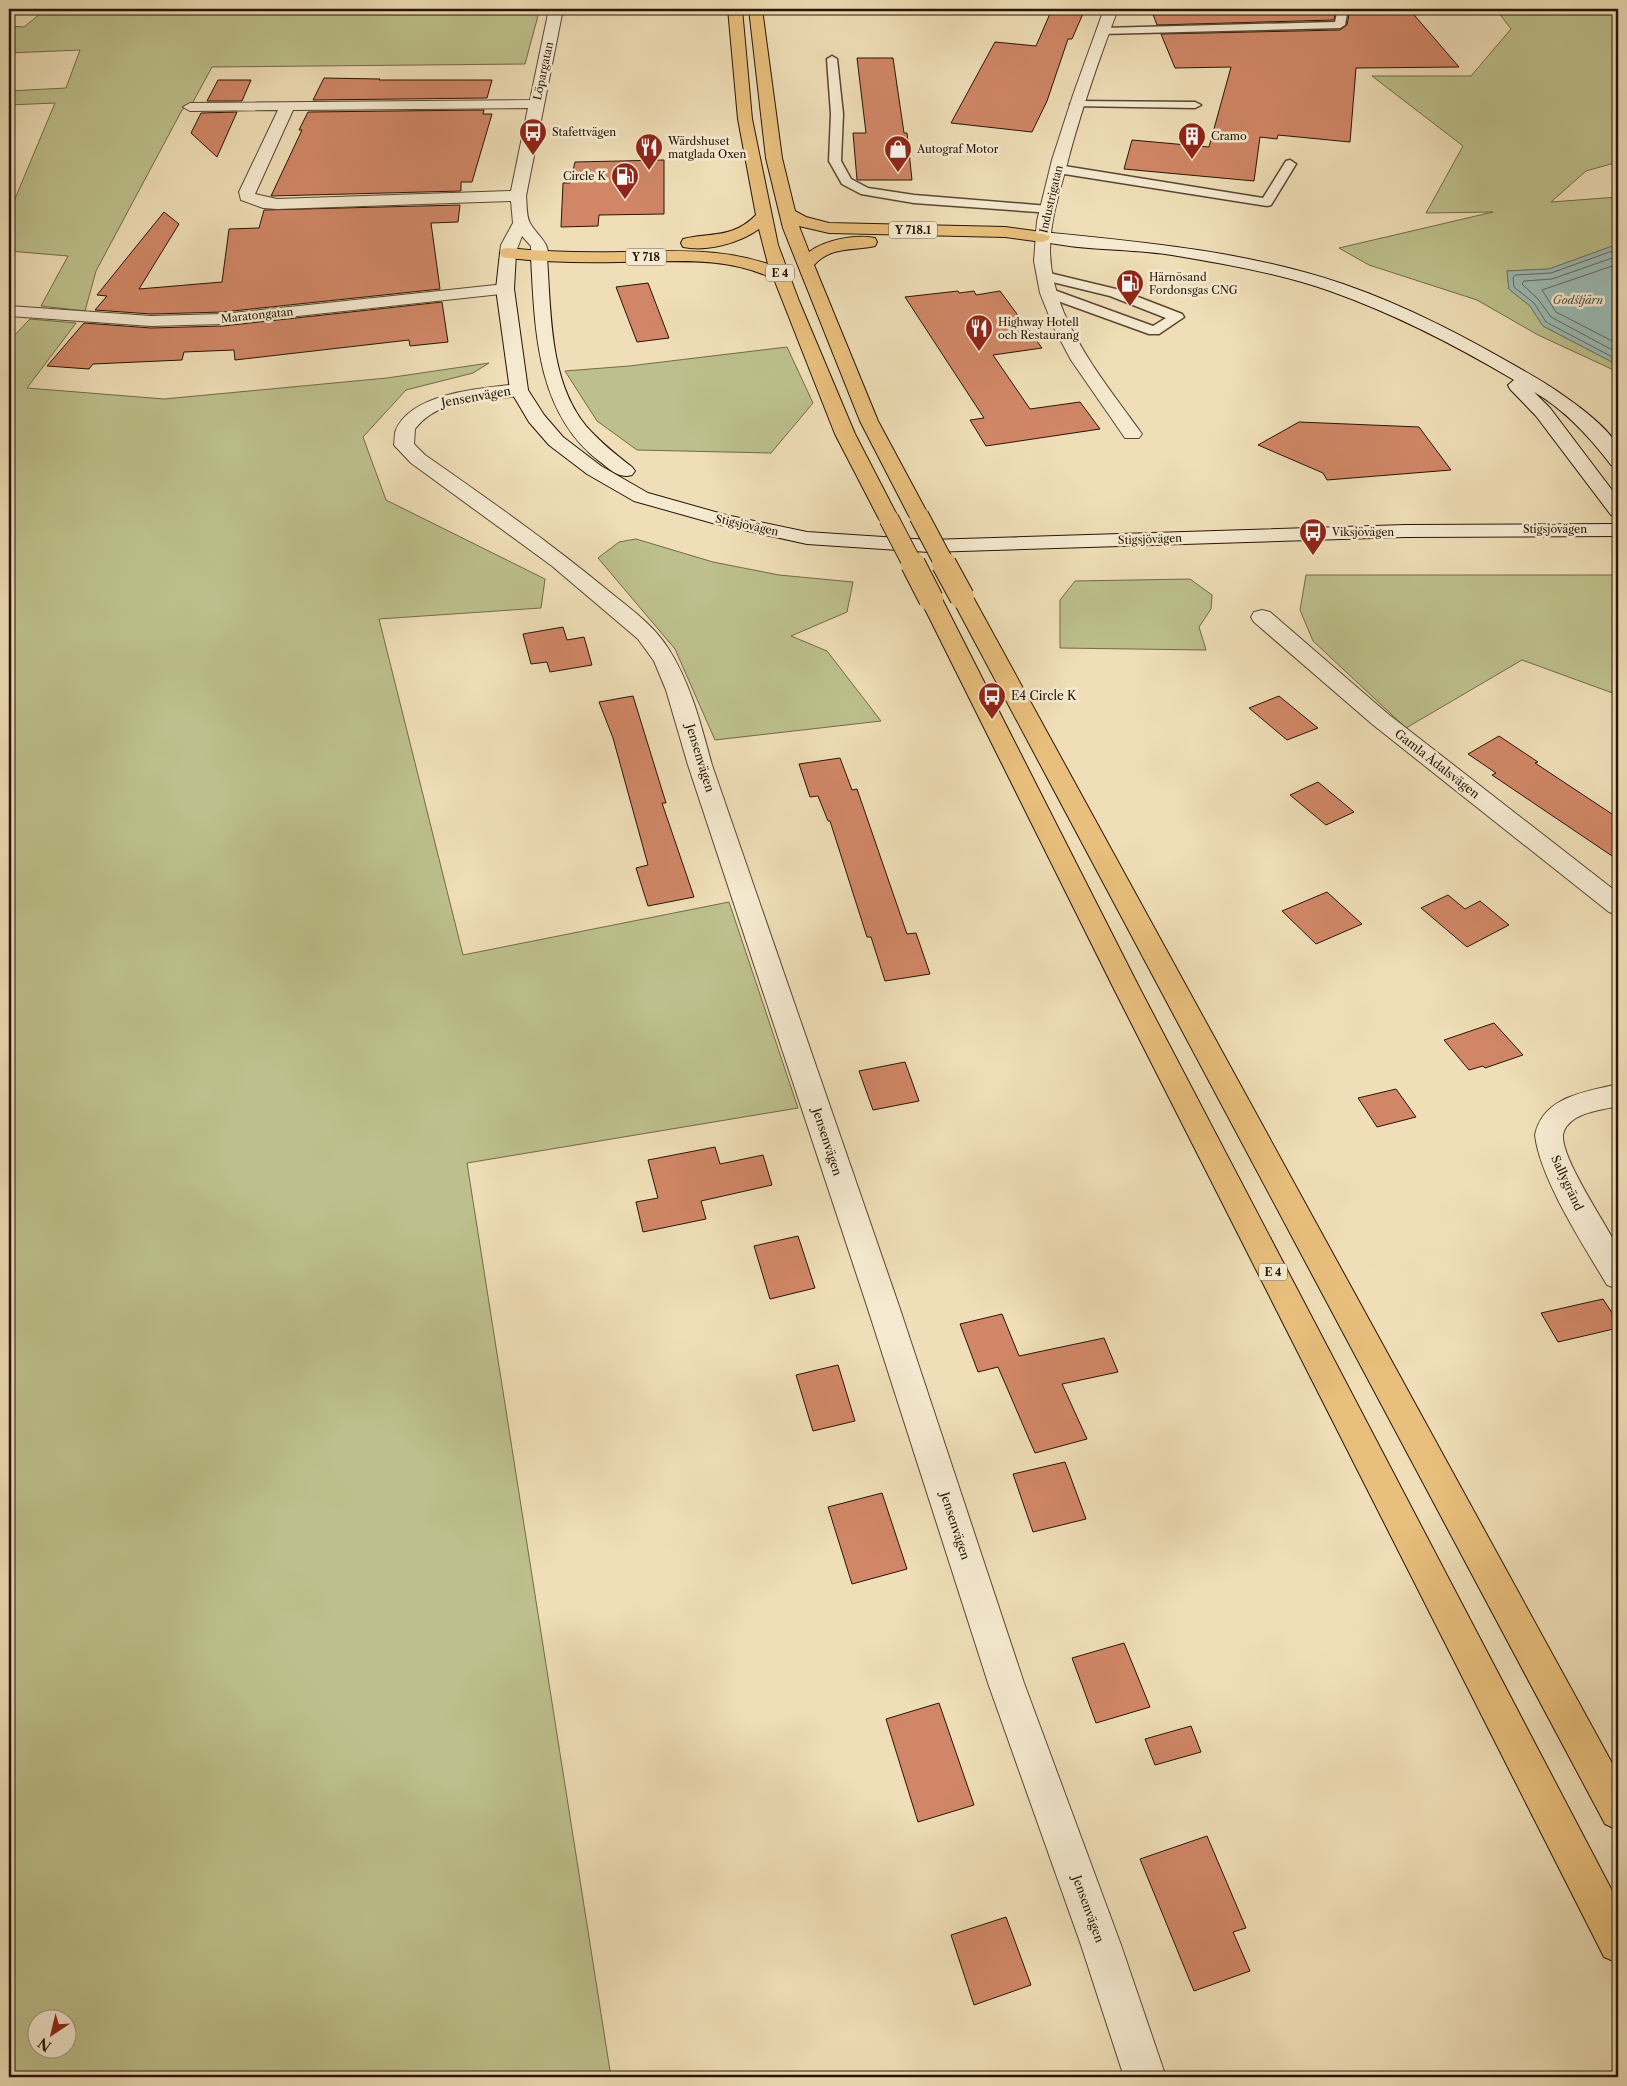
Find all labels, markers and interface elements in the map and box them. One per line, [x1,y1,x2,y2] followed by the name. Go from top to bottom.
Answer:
[530,40,556,101] street label: Löpargatan
[518,117,548,156] bus stop icon: Stafettvägen
[1177,121,1207,160] building icon: Cramo
[552,125,616,139] place label: Stafettvägen
[1211,129,1247,143] place label: Cramo
[634,132,664,171] restaurant icon: Wärdshuset matglada Oxen
[667,134,746,161] place label: Wärdshuset matglada Oxen
[883,134,913,173] shop icon: Autograf Motor
[916,142,999,156] place label: Autograf Motor
[610,161,640,200] fuel station icon: Circle K
[1036,164,1066,234] street label: Industrigatan
[563,169,606,183] place label: Circle K
[889,222,937,238] road number: Y 718.1
[626,248,666,266] road number: Y 718
[766,264,794,282] road number: E 4
[1115,268,1145,307] fuel station icon: Härnösand Fordonsgas CNG
[1149,270,1238,297] place label: Härnösand Fordonsgas CNG
[1553,293,1604,307] water label: Godstjärn
[220,304,294,326] street label: Maratongatan
[964,313,994,352] restaurant icon: Highway Hotell och Restaurang
[998,315,1079,342] place label: Highway Hotell och Restaurang
[438,383,512,410] street label: Jensenvägen
[714,511,780,539] street label: Stigsjövägen
[1298,517,1328,556] bus stop icon: Viksjövägen
[1523,522,1587,536] street label: Stigsjövägen
[1331,525,1394,539] place label: Viksjövägen
[1118,531,1182,547] street label: Stigsjövägen
[977,681,1007,720] bus stop icon: E4 Circle K
[1011,688,1077,703] place label: E4 Circle K
[682,720,718,794] street label: Jensenvägen
[1392,725,1484,802] street label: Gamla Ådalsvägen
[809,1104,846,1178] street label: Jensenvägen
[1548,1153,1587,1213] street label: Sallygränd
[1259,1264,1287,1280] road number: E 4
[937,1488,974,1562] street label: Jensenvägen
[1069,1871,1108,1945] street label: Jensenvägen
[28,2008,78,2058] north arrow
[34,2034,55,2056] text: N

